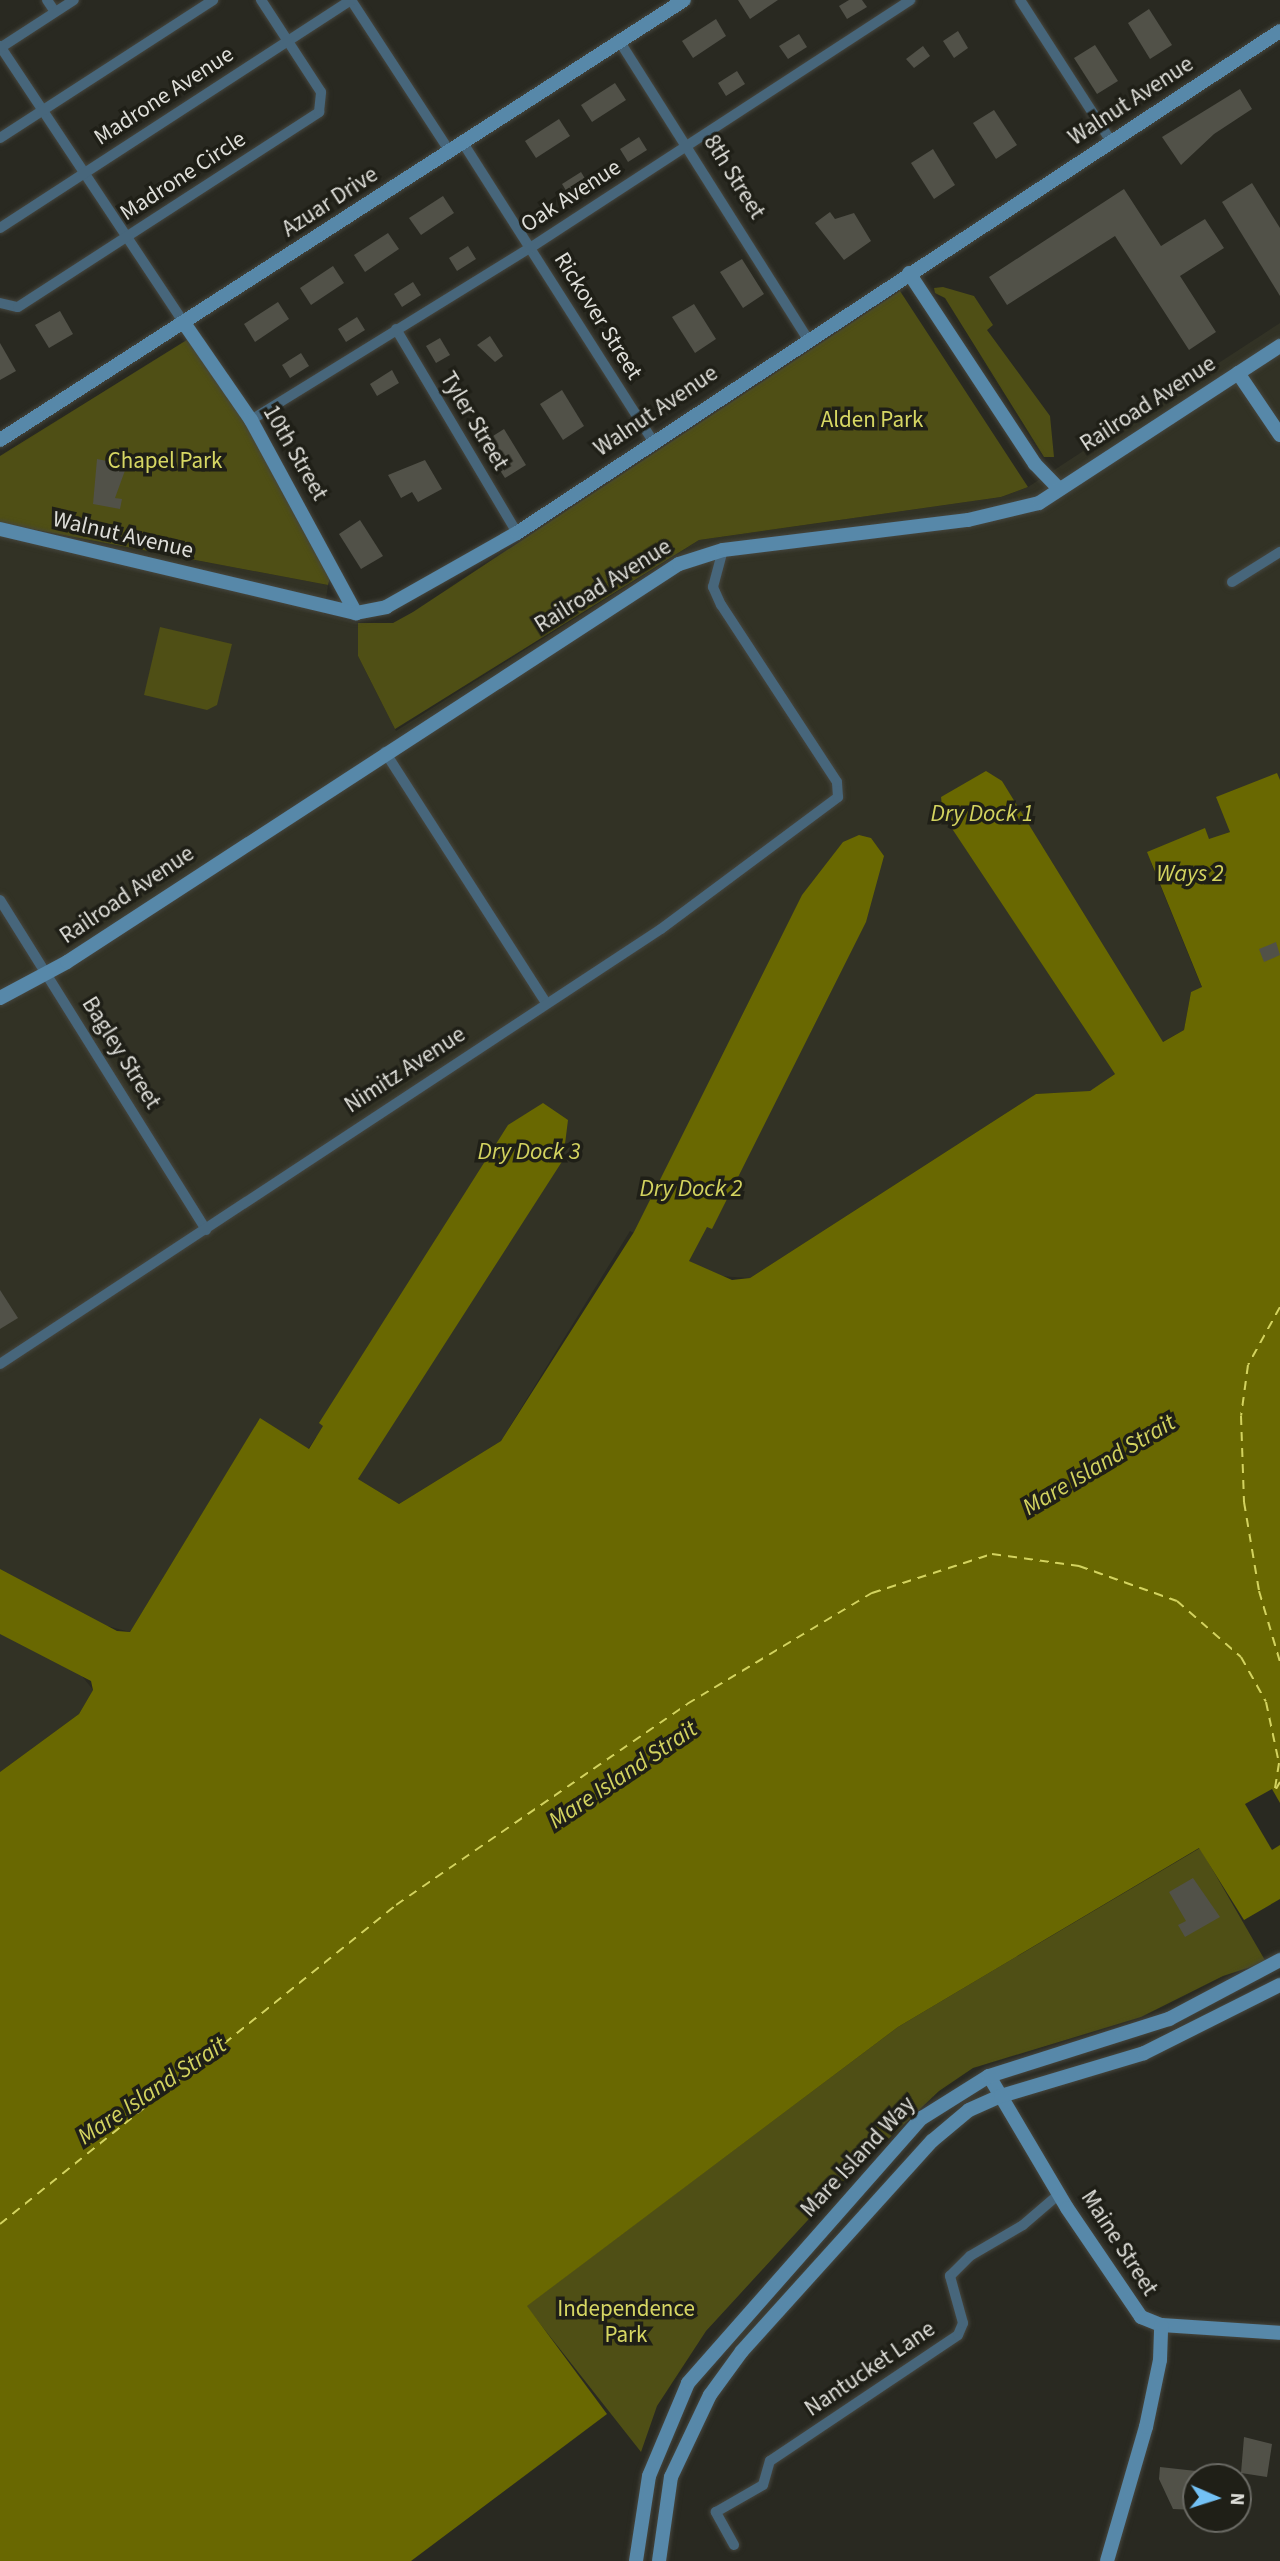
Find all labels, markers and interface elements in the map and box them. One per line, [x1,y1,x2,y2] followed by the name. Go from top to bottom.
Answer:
[89,41,239,151] street label: Madrone Avenue
[1063,50,1199,152] street label: Walnut Avenue
[115,125,251,227] street label: Madrone Circle
[697,130,771,224] street label: 8th Street
[516,153,626,239] street label: Oak Avenue
[277,161,383,243] street label: Azuar Drive
[548,247,648,385] street label: Rickover Street
[1075,350,1221,458] street label: Railroad Avenue
[589,359,723,463] street label: Walnut Avenue
[434,367,514,475] street label: Tyler Street
[257,400,333,506] street label: 10th Street
[821,406,923,434] park label: Alden Park
[108,447,222,475] park label: Chapel Park
[50,505,196,565] street label: Walnut Avenue
[530,533,676,639] street label: Railroad Avenue
[931,800,1033,828] water label: Dry Dock 1
[55,840,199,950] street label: Railroad Avenue
[1156,860,1224,888] water label: Ways 2
[76,992,166,1114] street label: Bagley Street
[339,1021,471,1119] street label: Nimitz Avenue
[478,1138,580,1166] water label: Dry Dock 3
[640,1175,742,1203] water label: Dry Dock 2
[1017,1408,1181,1522] water label: Mare Island Strait
[543,1715,703,1835] water label: Mare Island Strait
[72,2031,232,2151] water label: Mare Island Strait
[795,2091,921,2223] street label: Mare Island Way
[1075,2185,1163,2301] street label: Maine Street
[557,2295,695,2349] park label: Independence Park
[800,2315,940,2423] street label: Nantucket Lane
[1182,2463,1252,2533] north arrow
[1223,2492,1250,2506] text: N

